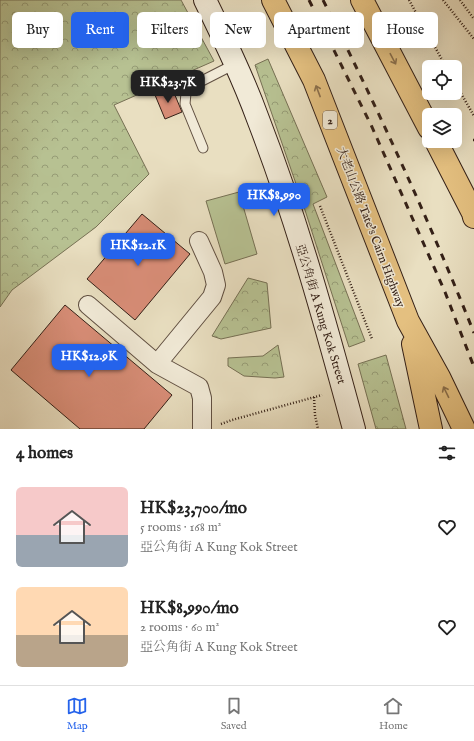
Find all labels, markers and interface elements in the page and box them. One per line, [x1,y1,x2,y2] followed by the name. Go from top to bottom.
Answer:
[12,12,63,48] chip: Buy
[71,12,129,48] chip: Rent
[137,12,202,48] chip: Filters
[210,12,266,48] chip: New
[274,12,364,48] chip: Apartment
[372,12,438,48] chip: House
[390,53,397,65] one-way arrow
[422,60,462,148] map controls
[422,60,462,100] button: locate
[127,70,209,104] pin: HK$23.7K
[140,74,196,91] text: HK$23.7K
[313,85,321,97] one-way arrow
[422,108,462,148] button: layers
[323,111,337,129] road number: 2
[333,145,408,310] street label: 大老山公路 Tate's Cairn Highway
[233,183,315,217] pin: HK$8,990
[247,187,301,204] text: HK$8,990
[97,233,179,267] pin: HK$12.1K
[110,237,166,254] text: HK$12.1K
[292,242,349,386] street label: 亞公角街 A Kung Kok Street
[48,344,130,378] pin: HK$12.9K
[61,348,117,365] text: HK$12.9K
[442,386,449,398] one-way arrow
[436,442,458,464] icon: filters
[16,443,73,464] text: 4 homes
[140,498,247,519] text: HK$23,700/mo
[48,503,96,551] icon: home
[436,516,458,538] icon: heart
[140,519,221,536] text: 5 rooms · 168 m²
[140,539,298,556] text: 亞公角街 A Kung Kok Street
[140,598,239,619] text: HK$8,990/mo
[48,603,96,651] icon: home
[436,616,458,638] icon: heart
[140,619,219,636] text: 2 rooms · 60 m²
[140,639,298,656] text: 亞公角街 A Kung Kok Street
[66,695,88,733] tab: Map
[221,695,247,733] tab: Saved
[379,695,408,733] tab: Home

